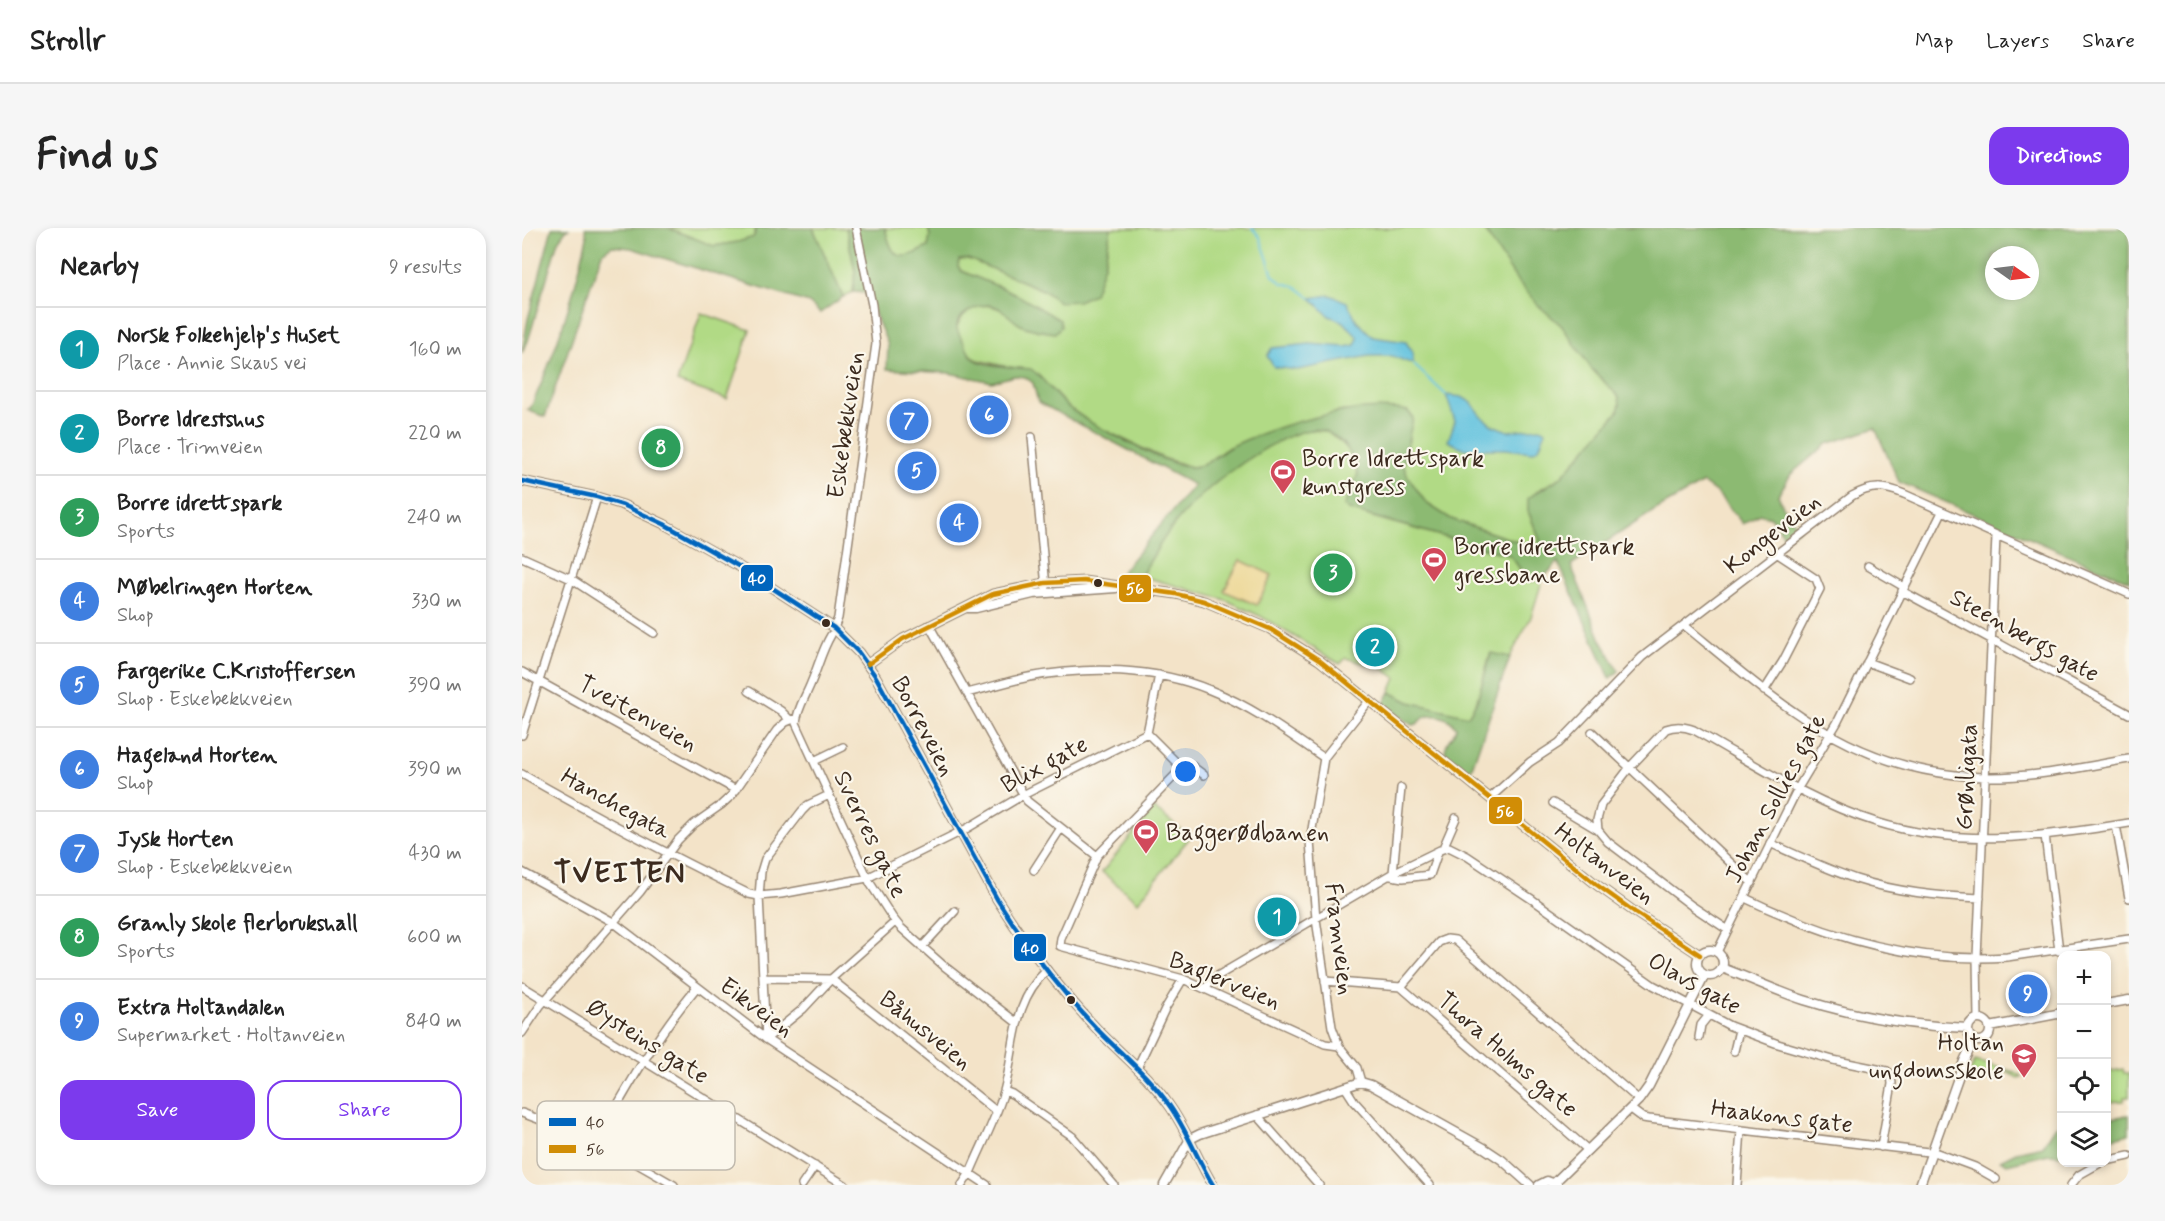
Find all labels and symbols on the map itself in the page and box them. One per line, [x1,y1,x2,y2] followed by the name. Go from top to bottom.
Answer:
[1985,246,2039,300] north arrow
[821,350,872,501] street label: Eskebekkveien
[970,392,1008,438] pin: 6
[890,398,928,444] pin: 7
[642,426,680,470] pin: 8
[1302,444,1484,503] place label: Borre Idrettspark kunstgress
[898,448,936,494] pin: 5
[1268,457,1298,495] sports icon: Borre Idrettspark kunstgress
[1718,487,1829,583] street label: Kongeveien
[940,500,978,546] pin: 4
[1454,532,1635,591] place label: Borre idrettspark gressbane
[1419,545,1449,583] sports icon: Borre idrettspark gressbane
[1314,550,1352,596] pin: 3
[740,564,774,592] line badge: 40
[748,569,766,590] text: 40
[1118,574,1152,603] line badge: 56
[1092,577,1104,589] unlabelled marker
[1126,579,1144,600] text: 56
[1943,583,2104,693] street label: Steenbergs gate
[820,617,832,629] unlabelled marker
[1356,624,1394,670] pin: 2
[572,669,702,760] street label: Tveitenveien
[883,671,962,782] street label: Borreveien
[1719,709,1837,890] street label: Johan Sollies gate
[1949,723,1986,831] street label: Grønligata
[996,730,1095,804] street label: Blix gate
[1171,757,1200,786] your location
[555,761,676,847] street label: Hanchegata
[824,766,914,904] street label: Sverres gate
[1488,796,1523,825] line badge: 56
[1496,802,1514,823] text: 56
[1547,816,1661,912] street label: Holtanveien
[1131,817,1161,855] sports icon: Baggerødbanen
[1166,818,1329,852] place label: Baggerødbanen
[554,854,686,893] district label: TVEITEN
[1316,881,1361,997] street label: Framveien
[1258,894,1296,940] pin: 1
[1013,933,1047,962] line badge: 40
[1021,939,1039,960] text: 40
[1163,945,1285,1021] street label: Baglerveien
[1642,946,1746,1023] street label: Olavs gate
[713,971,799,1045] street label: Eikveien
[2008,972,2048,1017] pin: 9
[872,984,978,1078] street label: Båhusveien
[1429,985,1584,1126] street label: Thora Holms gate
[579,992,714,1094] street label: Øysteins gate
[1065,994,1077,1006] unlabelled marker
[1869,1028,2004,1090] place label: Holtan ungdomsskole
[2009,1041,2039,1079] school or university icon: Holtan ungdomsskole
[1709,1093,1854,1145] street label: Haakons gate
[537,1101,735,1170] legend
[586,1113,604,1134] text: 40
[586,1140,605,1161] text: 56

